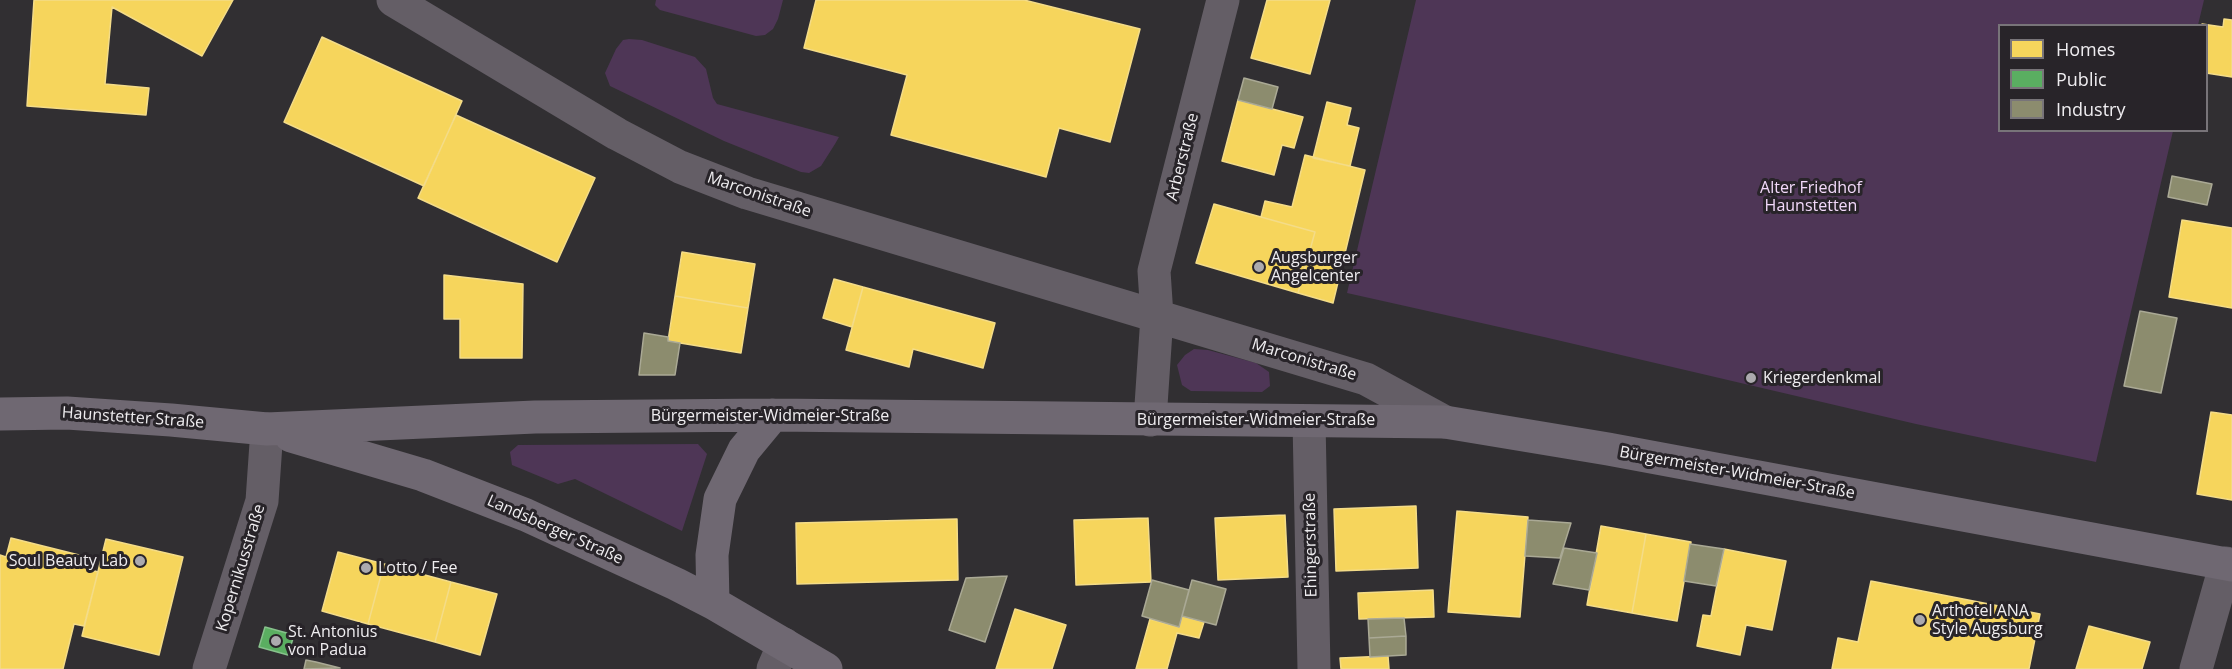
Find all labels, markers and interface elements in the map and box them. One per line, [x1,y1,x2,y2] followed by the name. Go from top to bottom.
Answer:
[1998,24,2208,132] legend
[2056,37,2115,61] text: Homes
[2056,67,2107,91] text: Public
[2056,97,2126,121] text: Industry
[1163,111,1203,203] street label: Arberstraße
[705,168,813,222] street label: Marconistraße
[1760,178,1862,216] park label: Alter Friedhof Haunstetten
[1271,248,1360,286] place label: Augsburger Angelcenter
[1252,260,1266,274] marker: Augsburger Angelcenter
[1249,335,1359,385] street label: Marconistraße
[1763,368,1881,388] place label: Kriegerdenkmal
[1744,371,1758,385] marker: Kriegerdenkmal
[61,403,205,433] street label: Haunstetter Straße
[651,406,889,426] street label: Bürgermeister-Widmeier-Straße
[1137,410,1375,430] street label: Bürgermeister-Widmeier-Straße
[1618,443,1856,503] street label: Bürgermeister-Widmeier-Straße
[484,491,626,569] street label: Landsberger Straße
[1300,493,1322,597] street label: Ehingerstraße
[213,502,269,634] street label: Kopernikusstraße
[9,551,128,571] place label: Soul Beauty Lab
[133,554,147,568] marker: Soul Beauty Lab
[378,558,457,578] place label: Lotto / Fee
[359,561,373,575] marker: Lotto / Fee
[1932,601,2043,639] place label: Arthotel ANA Style Augsburg
[1913,613,1927,627] marker: Arthotel ANA Style Augsburg
[288,622,377,660] place label: St. Antonius von Padua
[269,634,283,648] marker: St. Antonius von Padua

